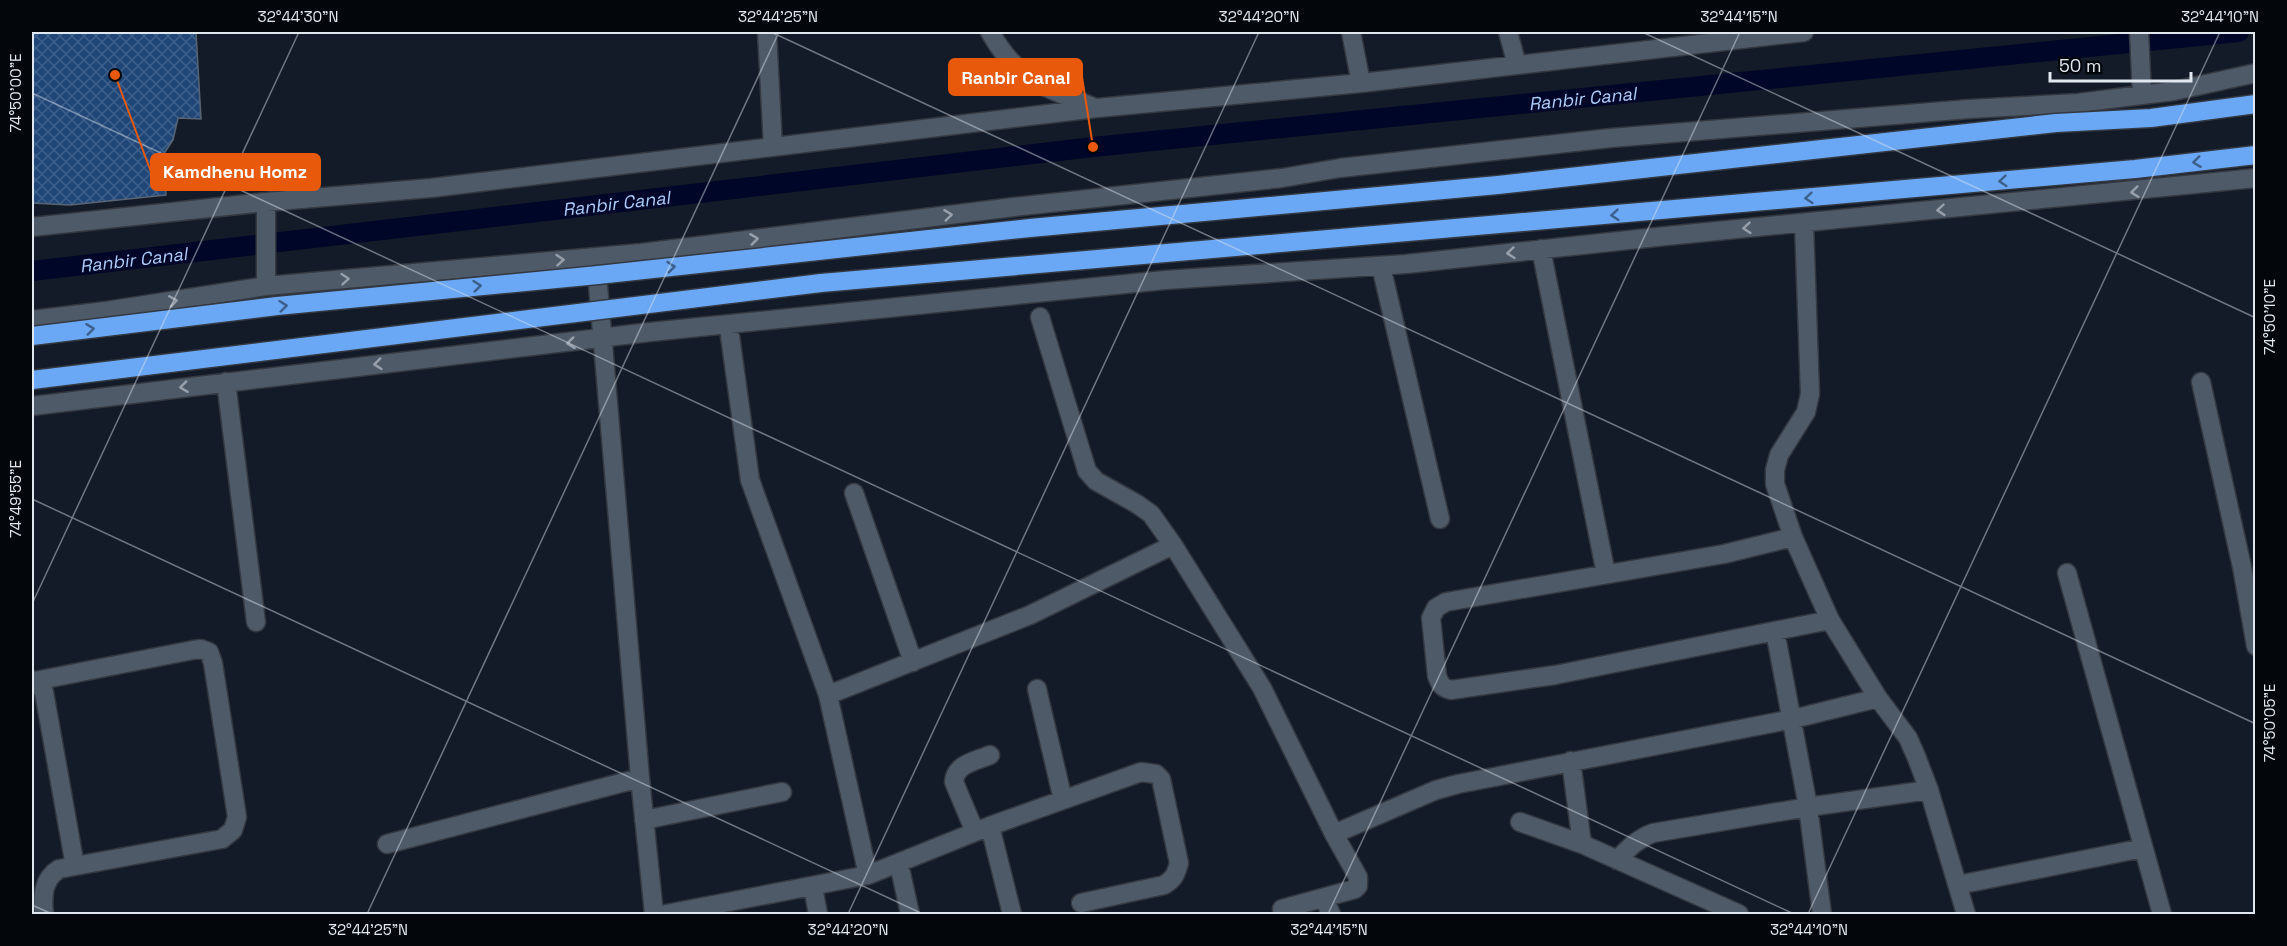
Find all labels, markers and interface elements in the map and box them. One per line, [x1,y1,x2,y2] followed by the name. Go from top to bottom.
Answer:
[258,7,338,26] text: 32°44'30"N
[738,7,818,26] text: 32°44'25"N
[1219,7,1299,26] text: 32°44'20"N
[1700,7,1778,26] text: 32°44'15"N
[2181,7,2259,26] text: 32°44'10"N
[2050,45,2191,83] scale bar
[6,53,25,133] text: 74°50'00"E
[2059,54,2101,77] text: 50 m
[949,59,1082,95] callout: Ranbir Canal
[961,66,1071,89] text: Ranbir Canal
[1527,81,1640,115] water label: Ranbir Canal
[151,154,320,190] callout: Kamdhenu Homz
[2193,155,2202,167] one-way arrow
[163,160,307,183] text: Kamdhenu Homz
[1999,174,2008,187] one-way arrow
[561,185,674,220] water label: Ranbir Canal
[2130,185,2139,198] one-way arrow
[1805,191,1814,204] one-way arrow
[1936,204,1945,217] one-way arrow
[1610,208,1619,221] one-way arrow
[943,210,952,222] one-way arrow
[1742,221,1751,234] one-way arrow
[750,234,759,246] one-way arrow
[78,241,191,277] water label: Ranbir Canal
[1506,246,1515,259] one-way arrow
[556,254,565,267] one-way arrow
[667,261,676,274] one-way arrow
[341,273,350,286] one-way arrow
[2260,279,2279,355] text: 74°50'10"E
[473,280,482,293] one-way arrow
[168,295,177,307] one-way arrow
[279,300,288,312] one-way arrow
[85,323,94,335] one-way arrow
[567,336,576,348] one-way arrow
[373,357,382,370] one-way arrow
[179,380,188,393] one-way arrow
[6,460,25,538] text: 74°49'55"E
[2260,684,2279,762] text: 74°50'05"E
[328,920,408,939] text: 32°44'25"N
[808,920,888,939] text: 32°44'20"N
[1290,920,1368,939] text: 32°44'15"N
[1770,920,1848,939] text: 32°44'10"N

